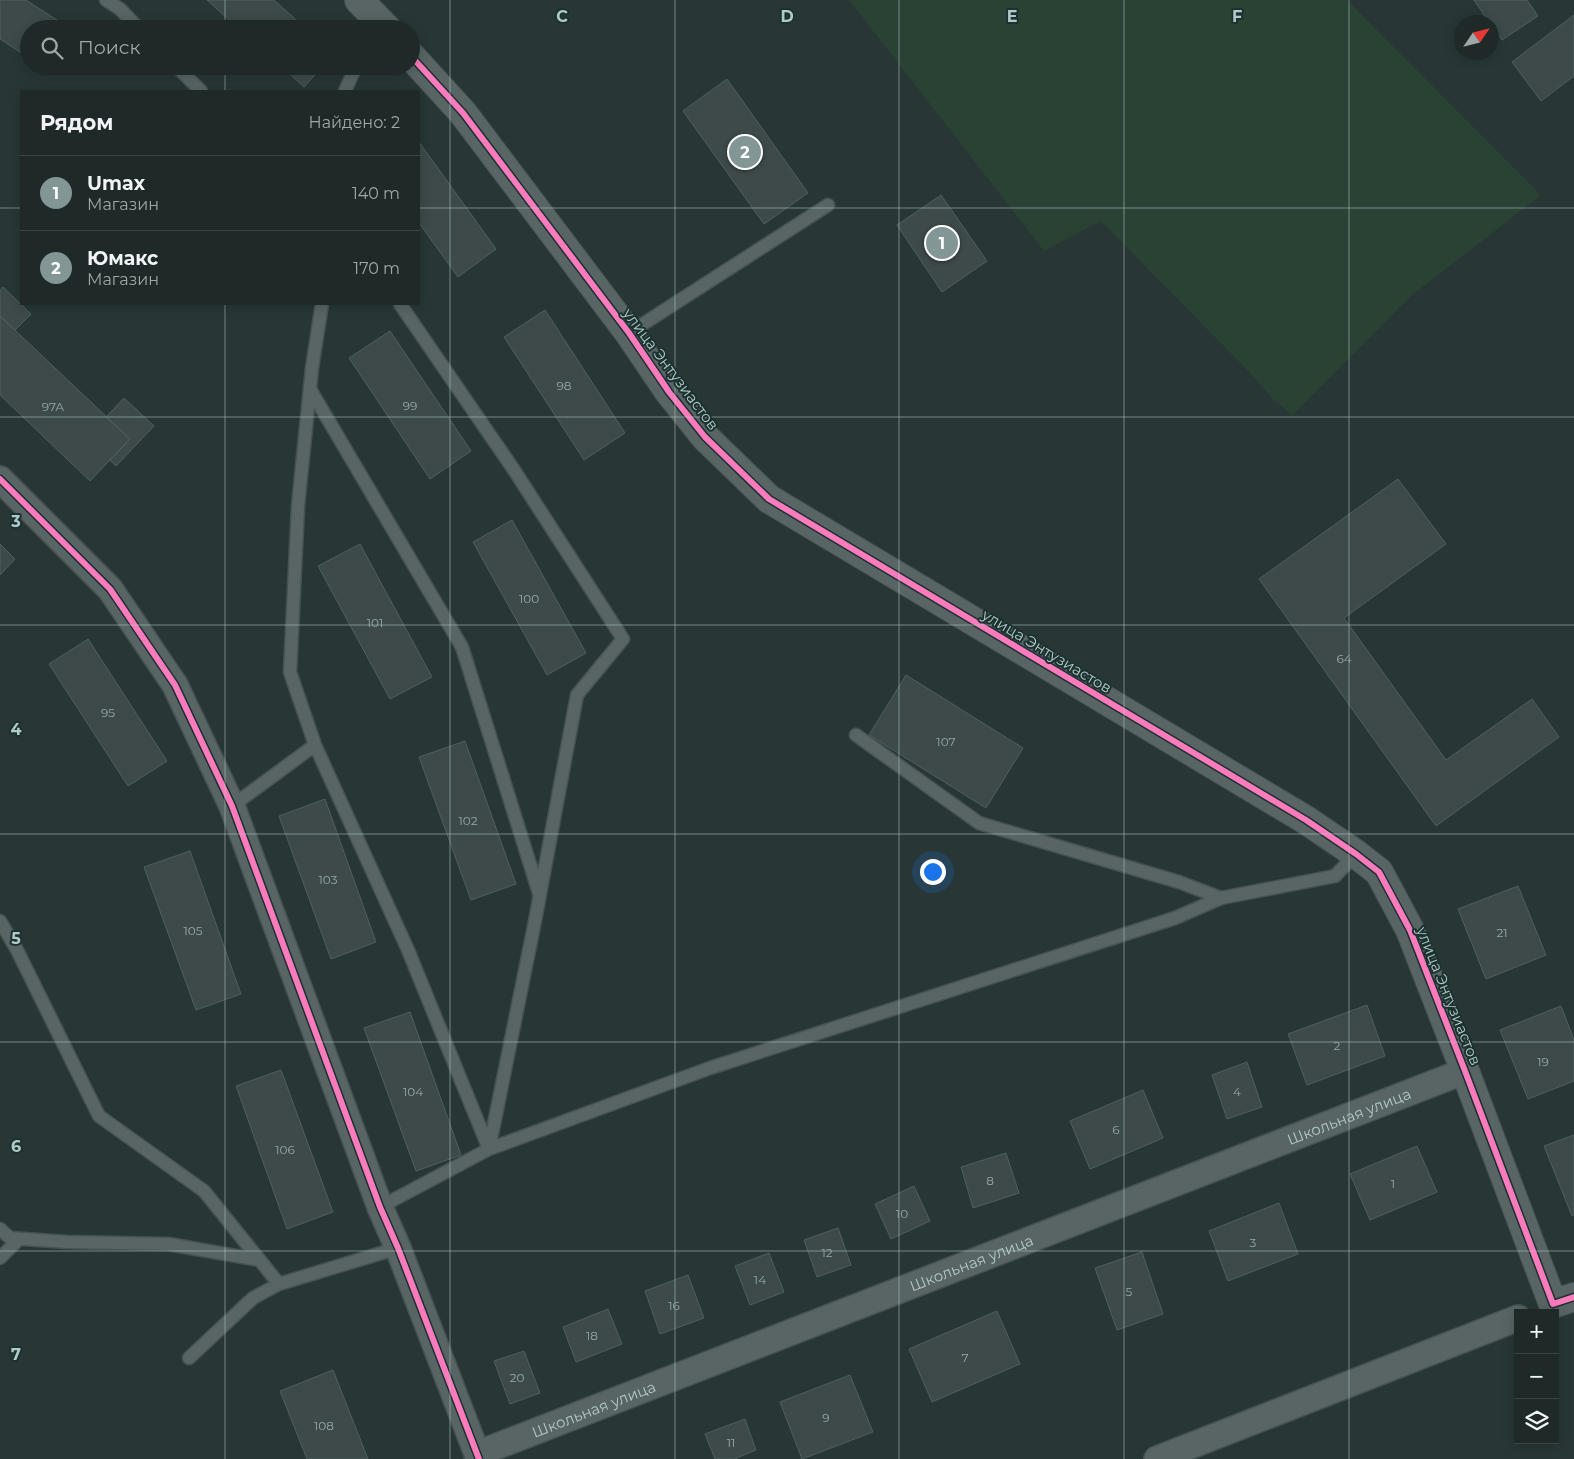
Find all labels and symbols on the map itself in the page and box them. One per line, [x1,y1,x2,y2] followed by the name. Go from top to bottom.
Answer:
[556,7,568,26] text: C
[780,7,794,26] text: D
[1007,7,1017,26] text: E
[1232,7,1242,26] text: F
[1454,15,1499,60] north arrow
[729,133,761,171] pin: 2
[926,224,958,262] pin: 1
[618,303,723,434] street label: улица Энтузиастов
[557,378,572,393] house number: 98
[403,398,417,413] house number: 99
[42,399,64,414] house number: 97А
[10,512,21,531] text: 3
[519,591,539,606] house number: 100
[978,604,1115,697] street label: улица Энтузиастов
[367,615,383,630] house number: 101
[1336,651,1352,666] house number: 64
[101,705,115,720] house number: 95
[10,720,22,739] text: 4
[936,734,956,749] house number: 107
[458,813,478,828] house number: 102
[920,859,946,885] your location
[319,872,338,887] house number: 103
[183,923,203,938] house number: 105
[1412,923,1485,1068] street label: улица Энтузиастов
[1496,925,1508,940] house number: 21
[11,929,21,948] text: 5
[1334,1038,1341,1053] house number: 2
[1537,1054,1549,1069] house number: 19
[1284,1083,1413,1149] street label: Школьная улица
[403,1084,423,1099] house number: 104
[1233,1084,1241,1099] house number: 4
[1112,1122,1120,1137] house number: 6
[11,1137,21,1156] text: 6
[275,1142,295,1157] house number: 106
[986,1173,994,1188] house number: 8
[1391,1176,1395,1191] house number: 1
[896,1206,908,1221] house number: 10
[907,1230,1036,1295] street label: Школьная улица
[1250,1235,1257,1250] house number: 3
[821,1245,833,1260] house number: 12
[754,1272,766,1287] house number: 14
[1126,1284,1133,1299] house number: 5
[668,1298,680,1313] house number: 16
[586,1328,598,1343] house number: 18
[11,1345,21,1364] text: 7
[961,1350,969,1365] house number: 7
[510,1370,524,1385] house number: 20
[529,1376,658,1441] street label: Школьная улица
[822,1410,830,1425] house number: 9
[314,1418,334,1433] house number: 108
[727,1435,735,1450] house number: 11

